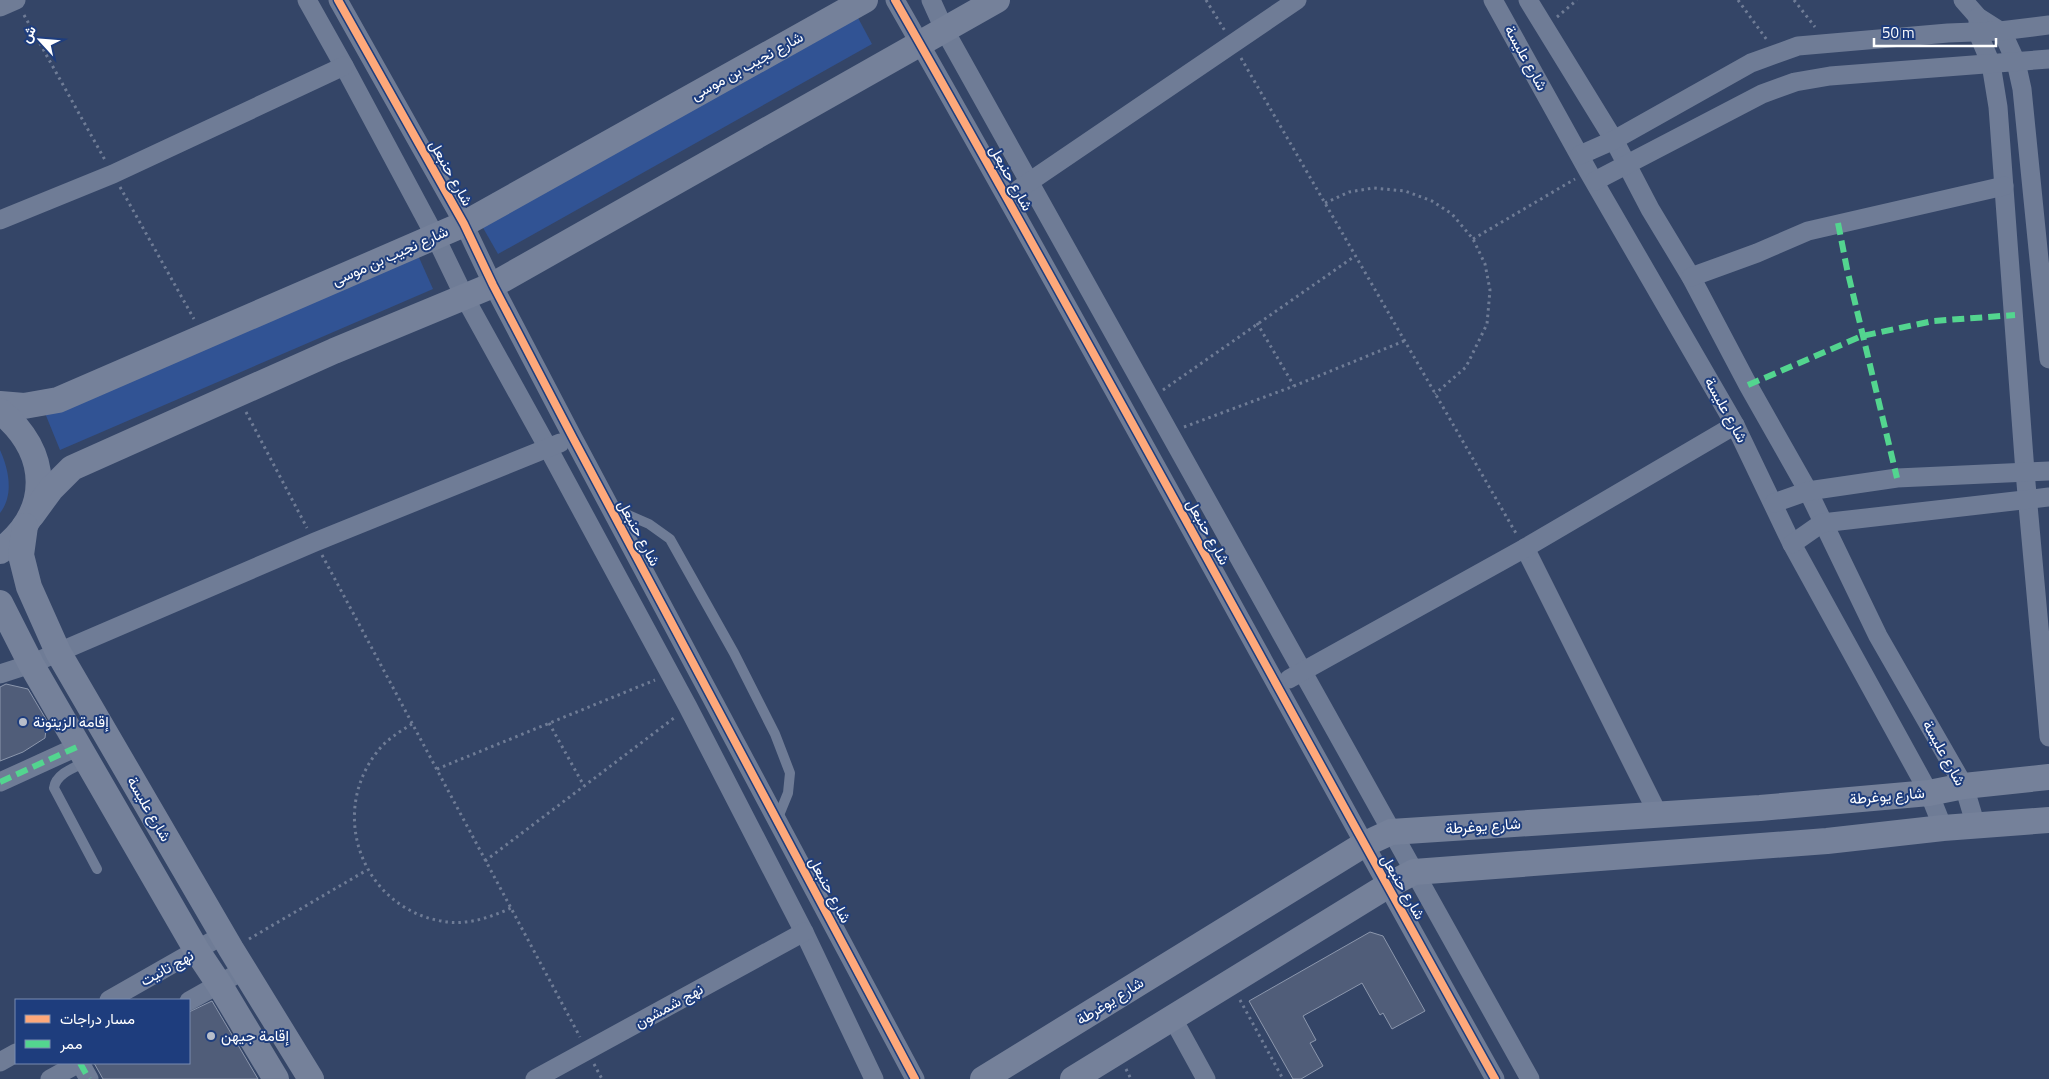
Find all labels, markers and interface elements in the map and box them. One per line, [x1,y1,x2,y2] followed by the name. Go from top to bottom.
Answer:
[15,15,65,65] north arrow
[1874,15,1996,47] scale bar
[1499,21,1554,95] street label: شارع عليسة
[1882,21,1915,44] text: 50 m
[15,22,41,46] text: ش
[686,25,807,106] street label: شارع نجيب بن موسى
[424,136,479,210] street label: شارع حنبعل
[984,141,1039,215] street label: شارع حنبعل
[328,219,452,292] street label: شارع نجيب بن موسى
[1699,373,1754,447] street label: شارع عليسة
[612,495,667,570] street label: شارع حنبعل
[1181,495,1236,569] street label: شارع حنبعل
[33,710,109,733] place label: إقامة الزيتونة
[17,716,29,728] marker: إقامة الزيتونة
[1917,716,1972,790] street label: شارع عليسة
[121,772,177,846] street label: شارع عليسة
[1848,781,1926,810] street label: شارع يوغرطة
[1444,811,1522,840] street label: شارع يوغرطة
[1375,850,1432,924] street label: شارع حنبعل
[803,852,858,927] street label: شارع حنبعل
[136,943,198,992] street label: نهج تانيت
[1072,971,1148,1030] street label: شارع يوغرطة
[630,977,707,1034] street label: نهج شمشون
[15,999,190,1064] legend
[60,1007,135,1030] text: مسار دراجات
[221,1024,289,1047] place label: إقامة جيهن
[205,1030,217,1042] marker: إقامة جيهن
[59,1032,82,1055] text: ممر

